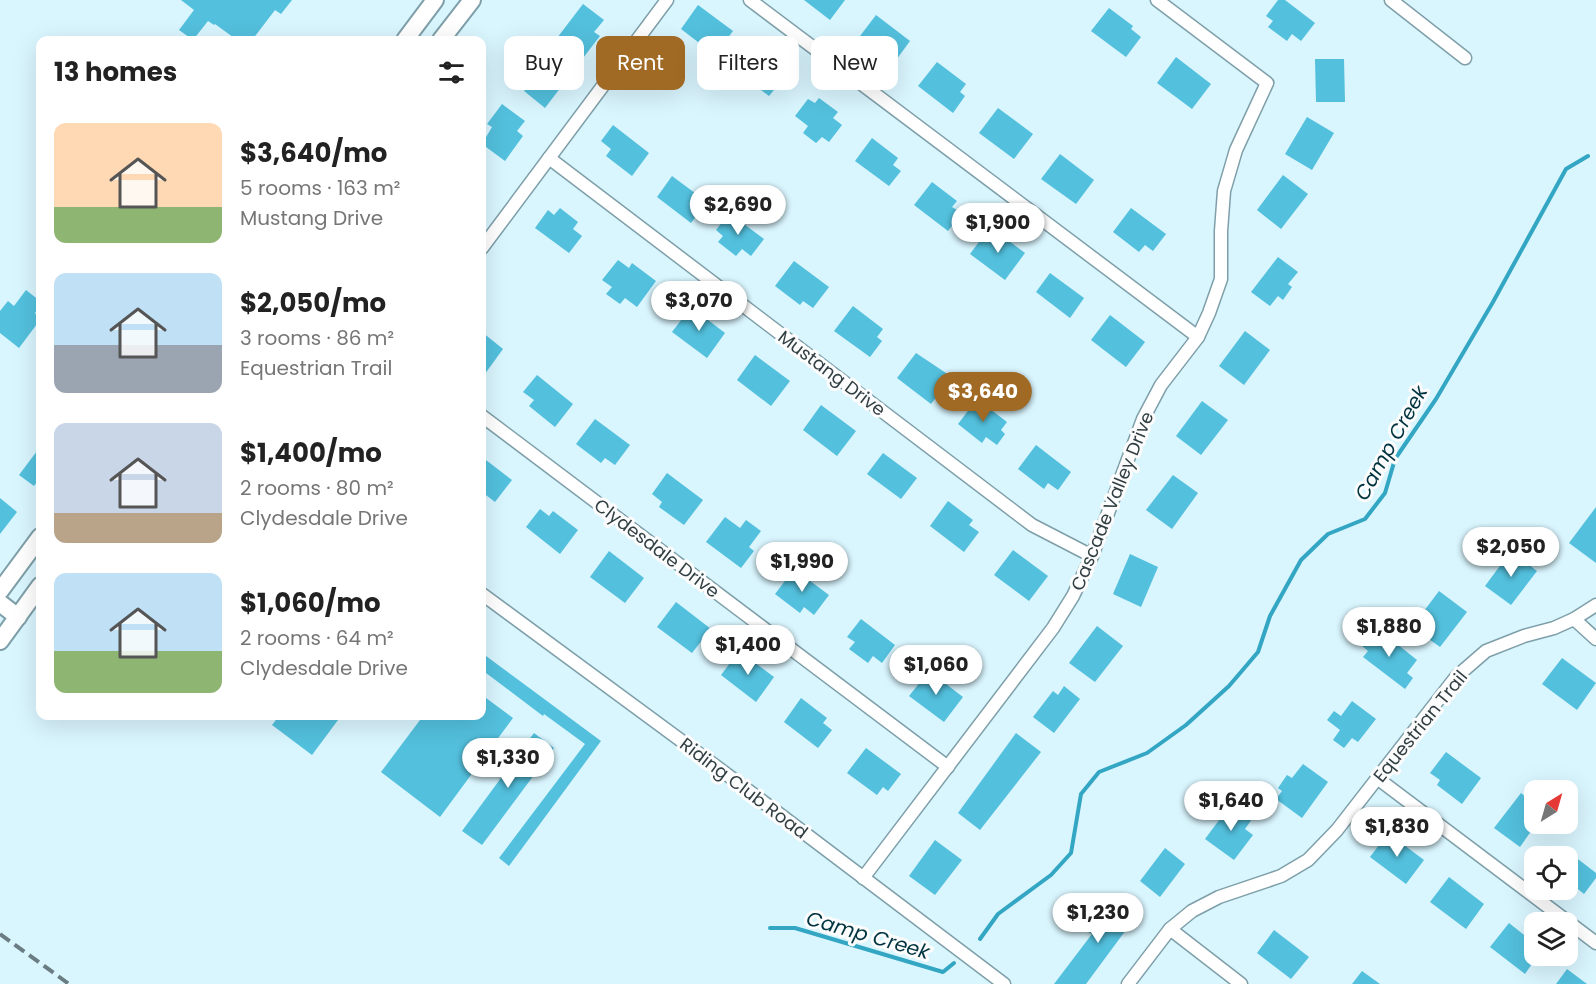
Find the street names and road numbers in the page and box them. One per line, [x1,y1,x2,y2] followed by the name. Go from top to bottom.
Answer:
[773,324,891,422] street label: Mustang Drive
[1065,408,1159,594] street label: Cascade Valley Drive
[589,493,725,603] street label: Clydesdale Drive
[1367,665,1473,787] street label: Equestrian Trail
[675,732,813,844] street label: Riding Club Road

